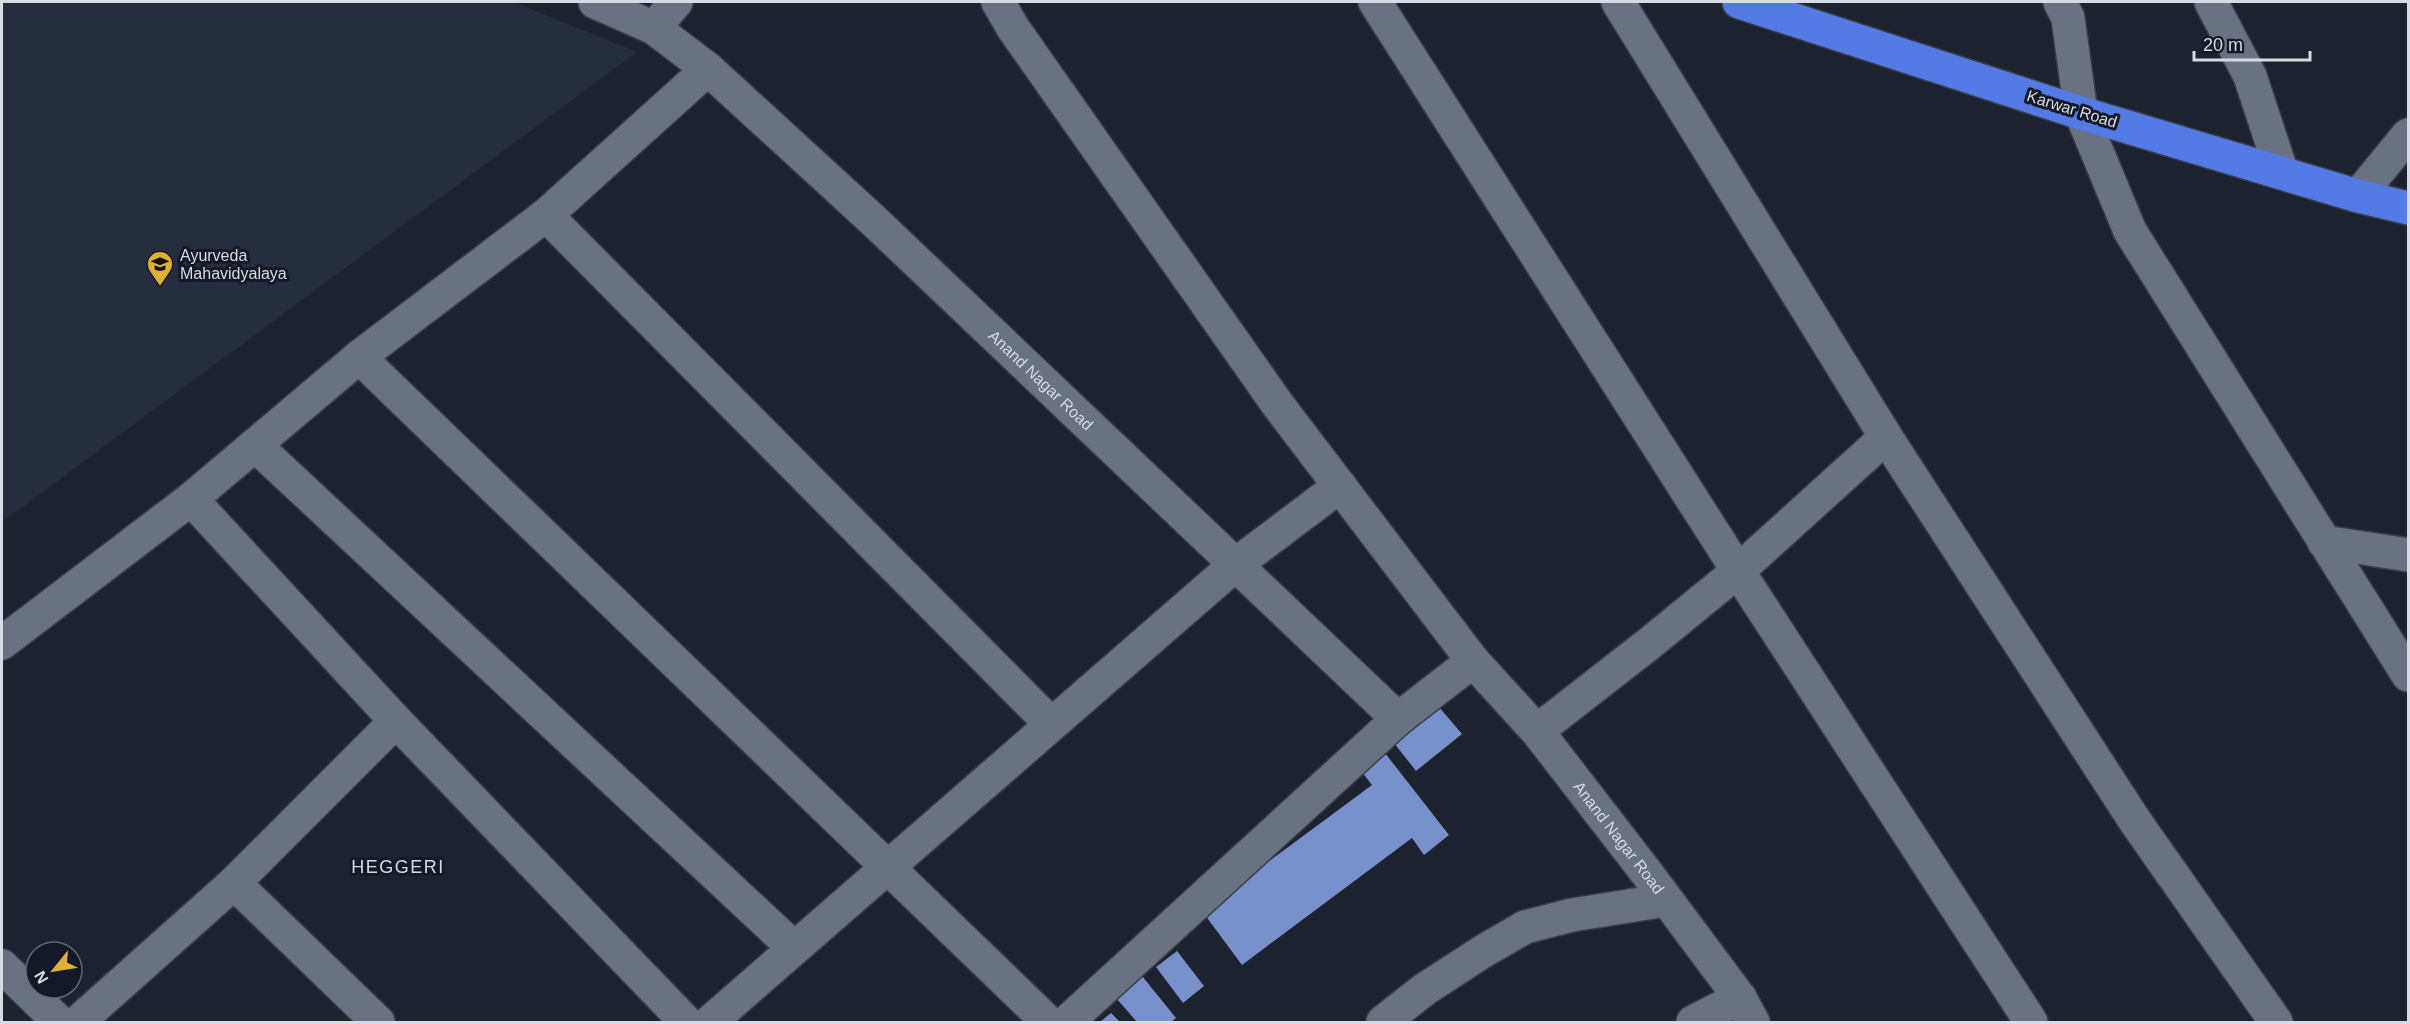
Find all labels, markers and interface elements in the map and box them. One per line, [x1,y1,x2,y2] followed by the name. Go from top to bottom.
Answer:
[2194,24,2310,62] scale bar
[2203,35,2243,55] text: 20 m
[2025,87,2119,131] street label: Karwar Road
[180,247,287,282] place label: Ayurveda Mahavidyalaya
[145,249,175,287] school or university icon: Ayurveda Mahavidyalaya
[986,327,1097,433] street label: Anand Nagar Road
[1571,778,1668,897] street label: Anand Nagar Road
[351,857,445,877] district label: HEGGERI
[24,940,84,1000] north arrow
[31,968,52,987] text: N

